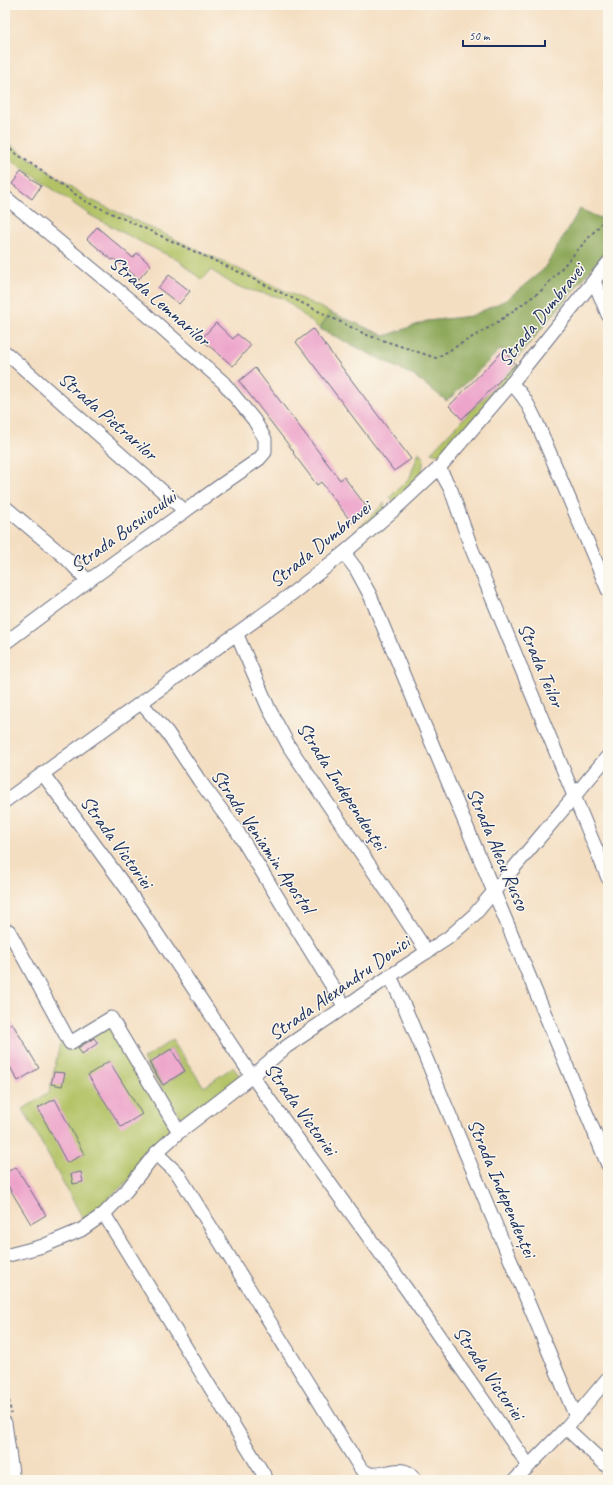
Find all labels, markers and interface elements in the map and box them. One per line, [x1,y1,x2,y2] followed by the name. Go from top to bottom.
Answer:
[463,22,545,48] scale bar
[469,28,491,44] text: 50 m
[104,250,217,353] street label: Strada Lemnarilor
[492,257,591,371] street label: Strada Dumbravei
[53,366,164,467] street label: Strada Pietrarilor
[65,483,183,578] street label: Strada Busuiocului
[264,494,378,593] street label: Strada Dumbravei
[512,619,571,713] street label: Strada Teilor
[291,717,394,857] street label: Strada Independenţei
[206,764,322,921] street label: Strada Veniamin Apostol
[461,784,535,915] street label: Strada Alecu Russo
[75,791,160,895] street label: Strada Victoriei
[263,928,417,1046] street label: Strada Alexandru Donici
[259,1058,344,1162] street label: Strada Victoriei
[462,1115,543,1263] street label: Strada Independenței
[448,1321,532,1427] street label: Strada Victoriei

